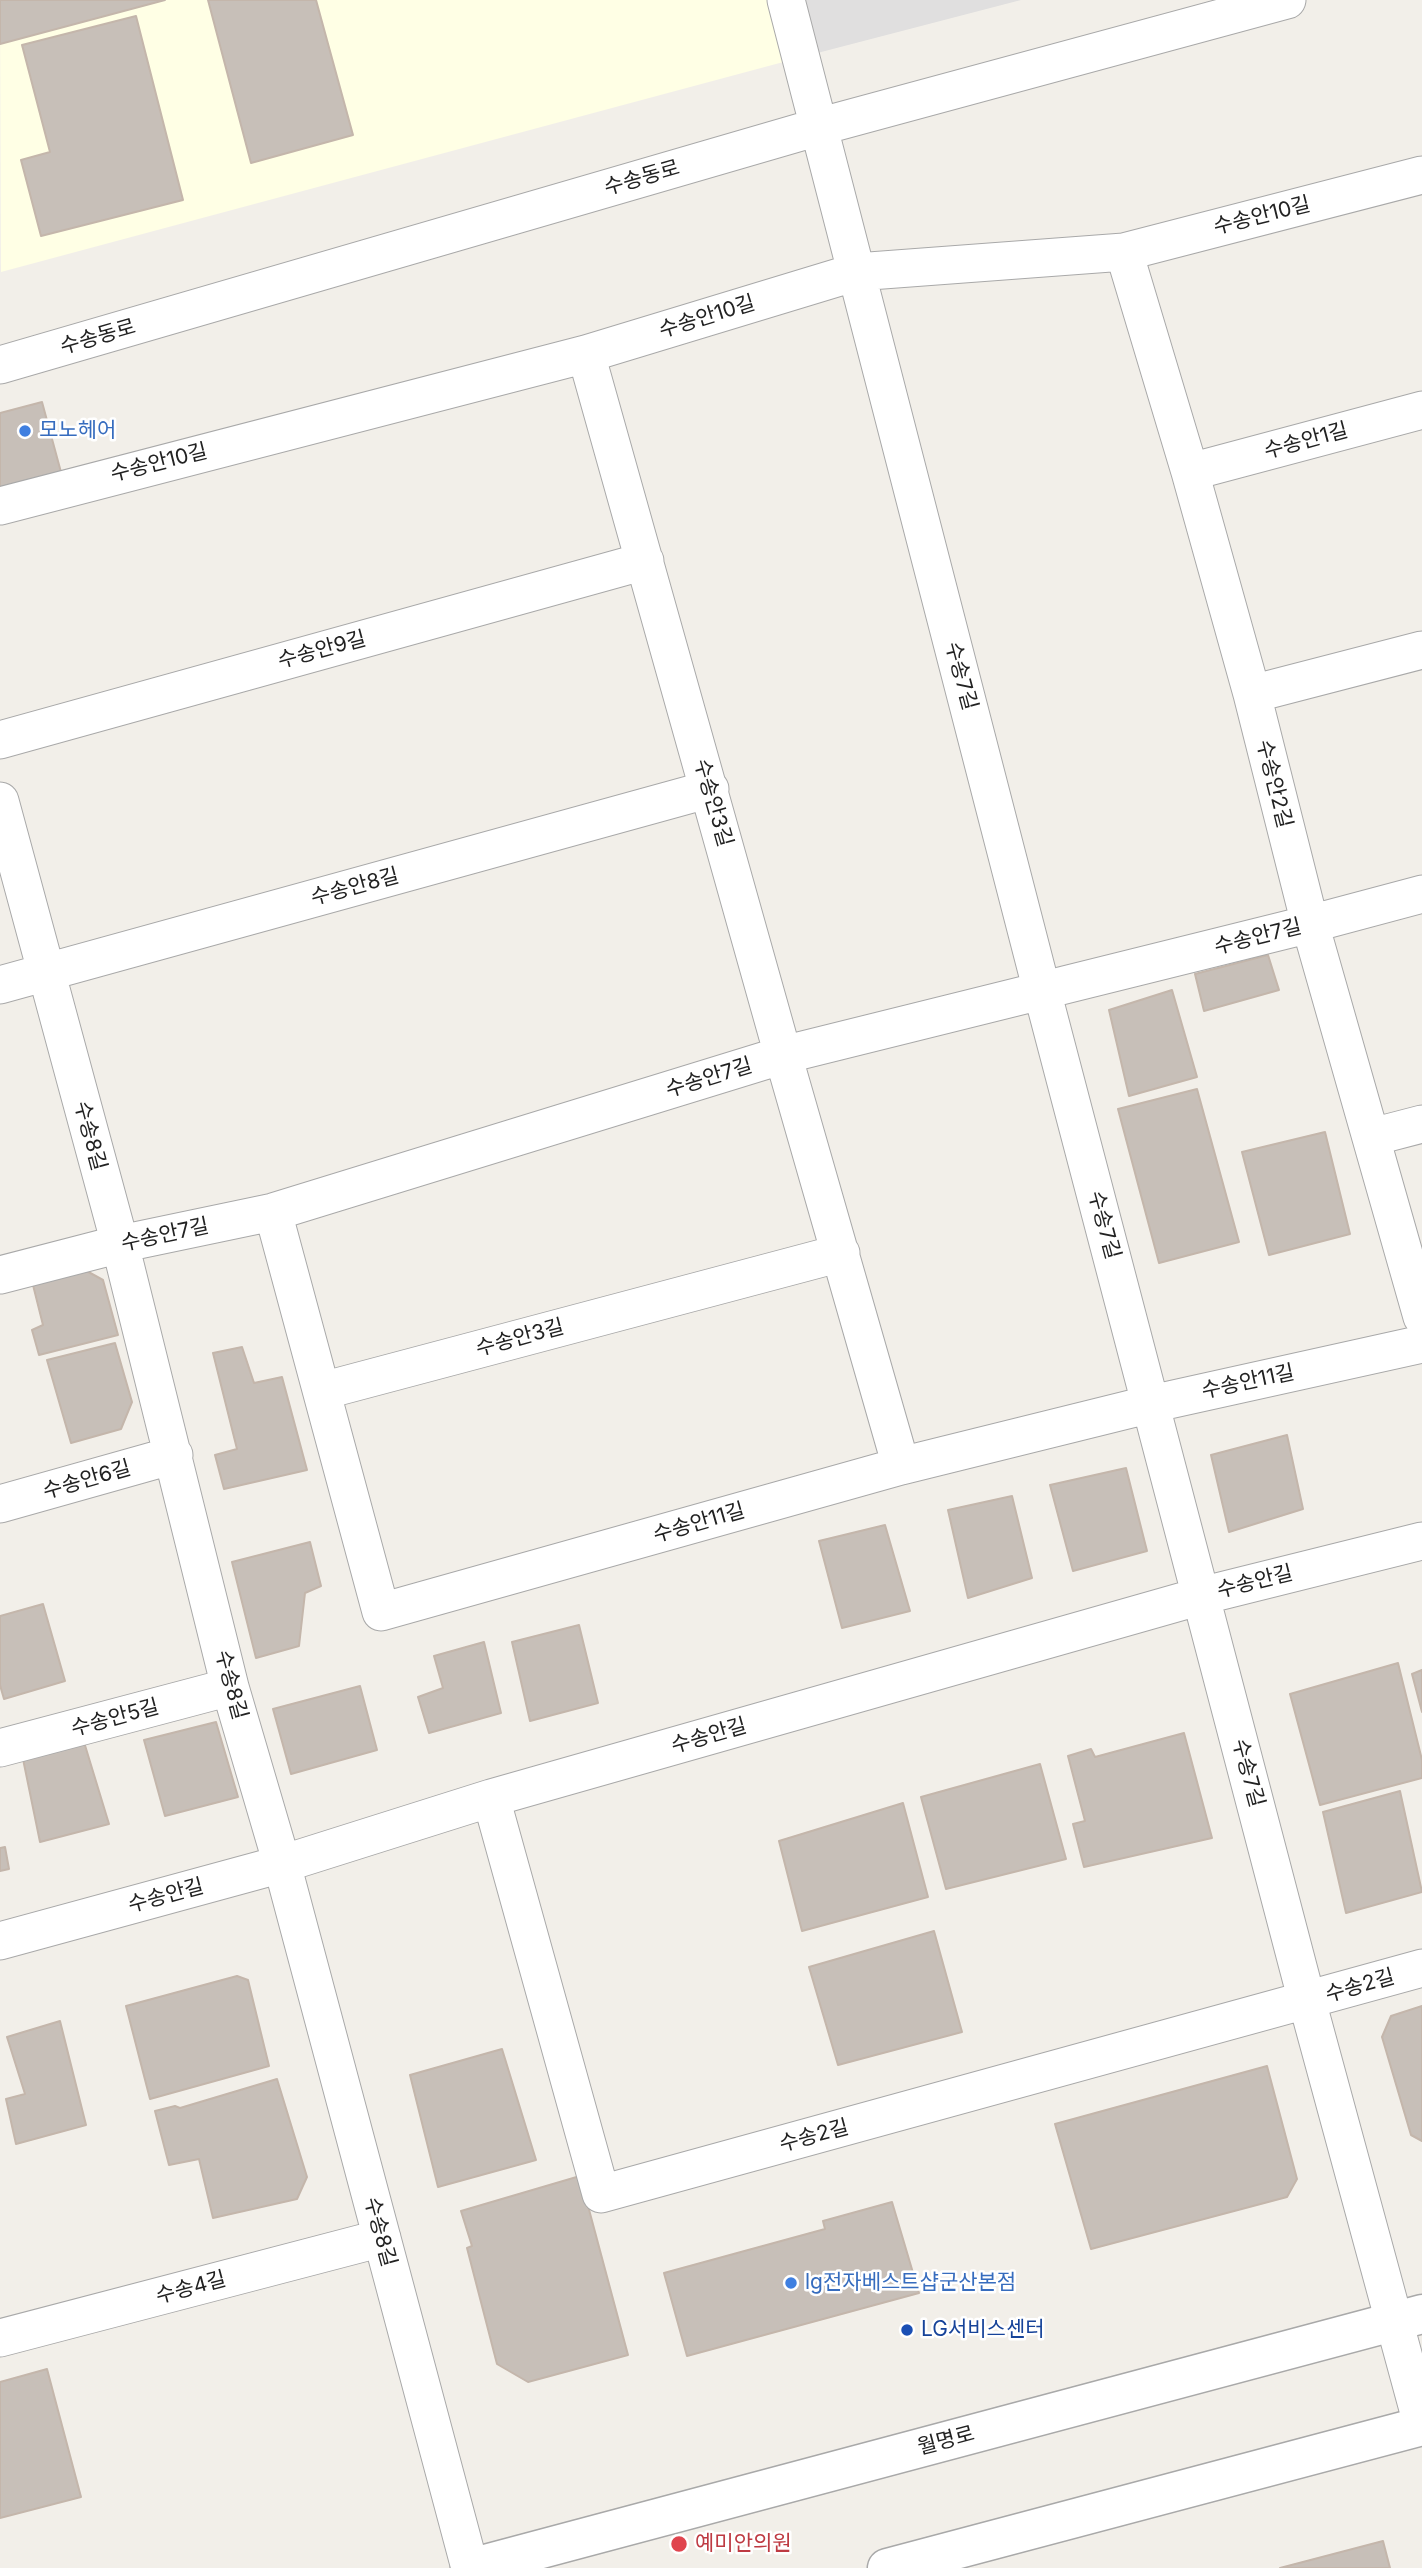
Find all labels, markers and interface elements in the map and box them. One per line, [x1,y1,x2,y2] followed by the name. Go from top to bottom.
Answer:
[601,155,683,201] street label: 수송동로
[1211,192,1313,240] street label: 수송안10길
[656,290,758,344] street label: 수송안10길
[57,314,139,360] street label: 수송동로
[39,418,116,444] place label: 모노헤어
[1261,418,1351,464] street label: 수송안1길
[17,423,33,439] marker: 모노헤어
[108,439,210,487] street label: 수송안10길
[275,626,369,674] street label: 수송안9길
[940,639,982,713] street label: 수송7길
[1251,737,1297,831] street label: 수송안2길
[688,756,738,850] street label: 수송안3길
[308,863,402,911] street label: 수송안8길
[1212,914,1304,960] street label: 수송안7길
[663,1053,755,1103] street label: 수송안7길
[69,1098,111,1174] street label: 수송8길
[1083,1188,1125,1262] street label: 수송7길
[119,1213,211,1257] street label: 수송안7길
[473,1314,567,1362] street label: 수송안3길
[1199,1360,1297,1404] street label: 수송안11길
[40,1455,134,1505] street label: 수송안6길
[650,1498,748,1548] street label: 수송안11길
[1214,1560,1296,1604] street label: 수송안길
[210,1647,252,1723] street label: 수송8길
[68,1694,162,1742] street label: 수송안5길
[668,1713,750,1759] street label: 수송안길
[1227,1736,1269,1810] street label: 수송7길
[125,1874,207,1918] street label: 수송안길
[1323,1964,1397,2008] street label: 수송2길
[777,2115,851,2157] street label: 수송2길
[359,2194,401,2270] street label: 수송8길
[153,2267,229,2309] street label: 수송4길
[805,2270,1016,2296] place label: lg전자베스트샵군산본점
[783,2275,799,2291] marker: lg전자베스트샵군산본점
[921,2317,1045,2343] place label: LG서비스센터
[899,2322,915,2338] marker: LG서비스센터
[915,2421,977,2461] street label: 월명로
[695,2531,792,2557] place label: 예미안의원
[669,2534,689,2554] marker: 예미안의원

